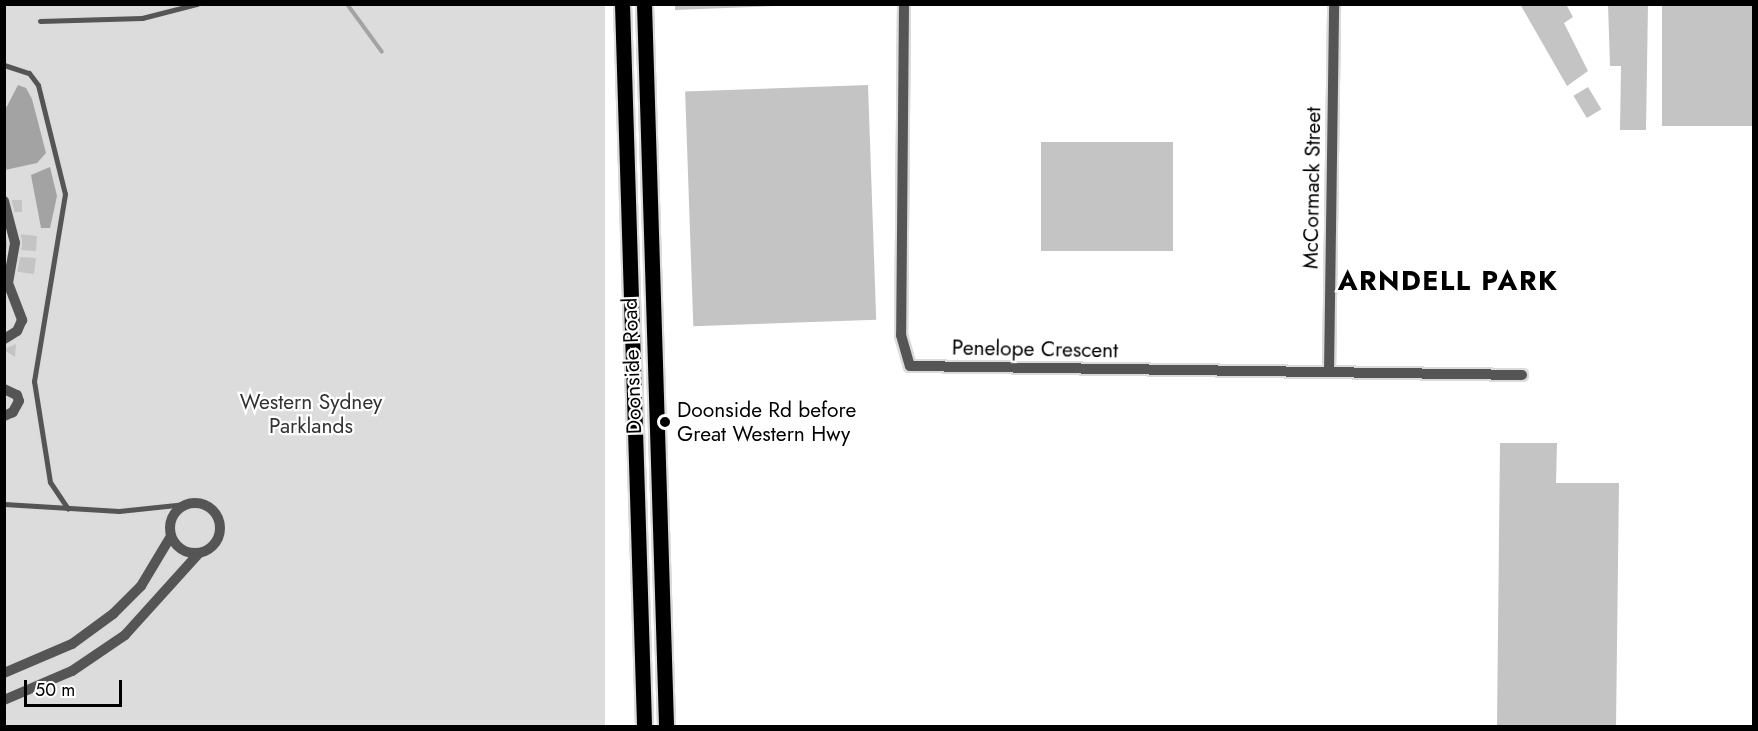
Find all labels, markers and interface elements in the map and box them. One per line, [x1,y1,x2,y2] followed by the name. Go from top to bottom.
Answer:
[1298,107,1326,269] street label: McCormack Street
[1338,265,1558,297] district label: ARNDELL PARK
[617,297,647,435] street label: Doonside Road
[952,335,1118,363] street label: Penelope Crescent
[240,389,382,439] park label: Western Sydney Parklands
[677,397,856,447] place label: Doonside Rd before Great Western Hwy
[658,415,672,429] marker: Doonside Rd before Great Western Hwy
[27,668,124,706] scale bar
[35,677,75,703] text: 50 m

